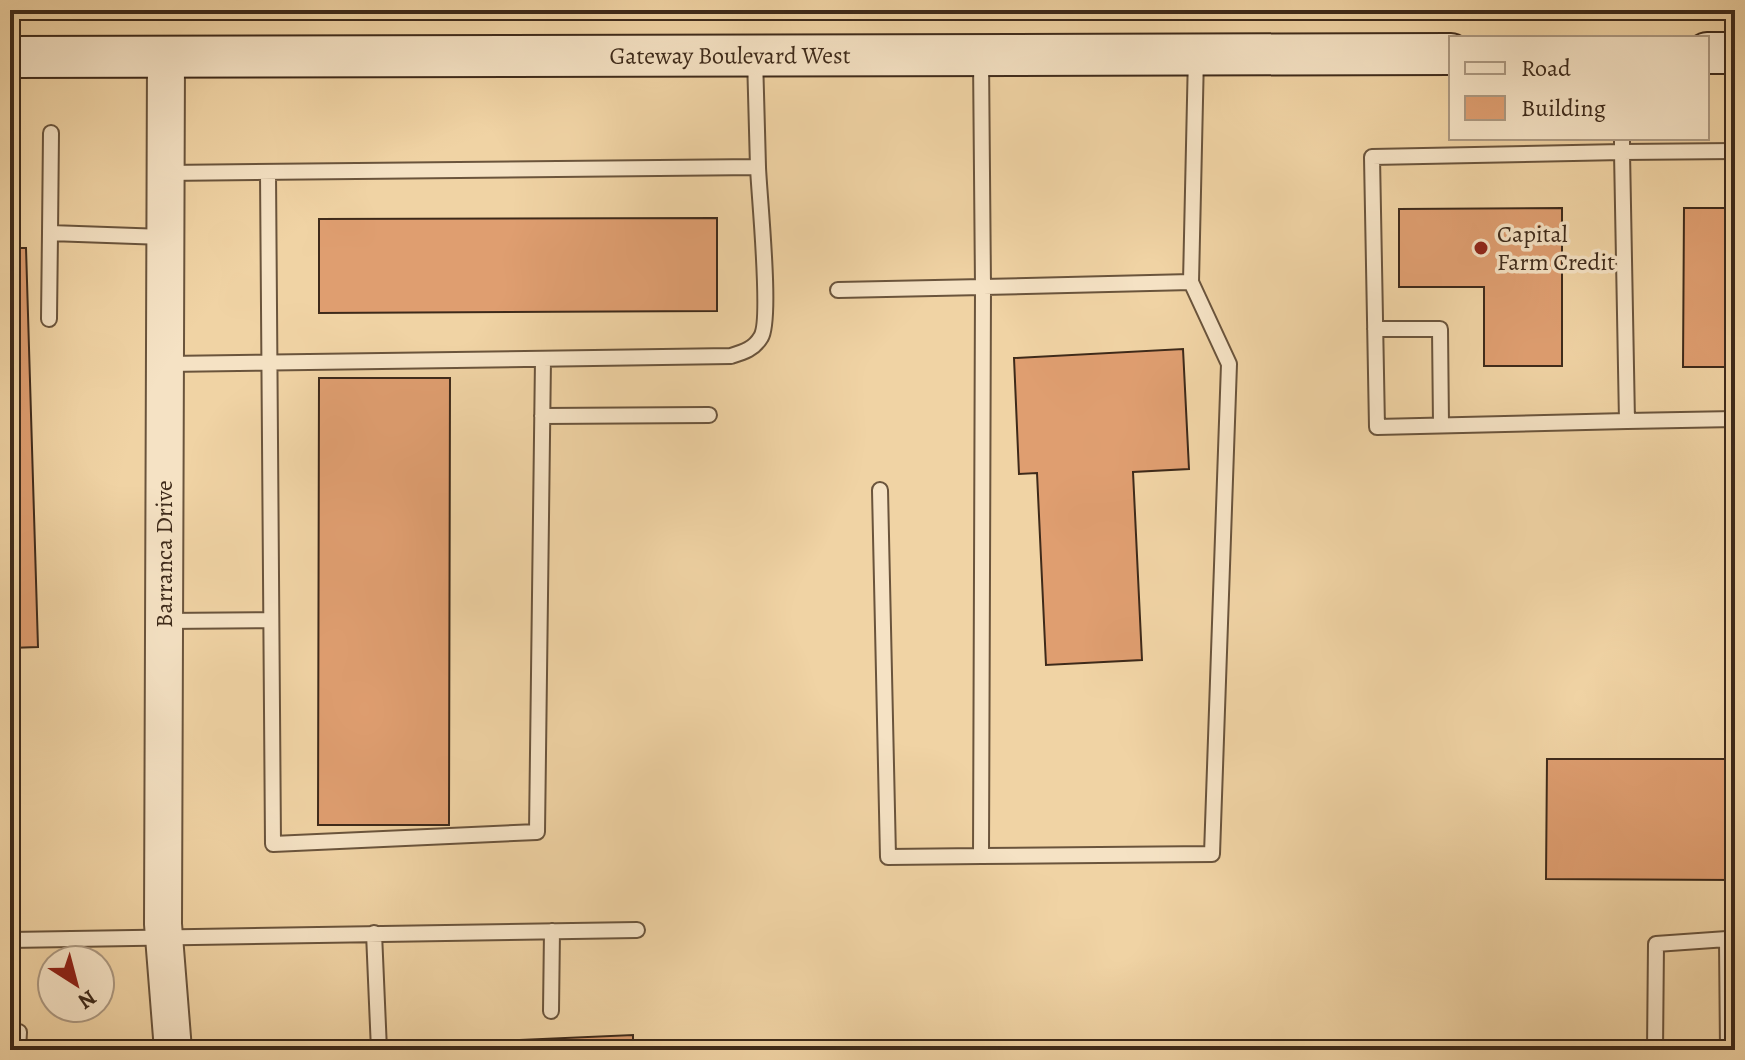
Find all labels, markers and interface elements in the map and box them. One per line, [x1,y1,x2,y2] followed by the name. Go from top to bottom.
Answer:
[1449,36,1709,140] legend
[609,39,851,72] street label: Gateway Boulevard West
[1521,52,1571,84] text: Road
[1521,92,1606,124] text: Building
[1497,218,1615,278] place label: Capital Farm Credit
[1472,239,1490,257] marker: Capital Farm Credit
[148,480,180,628] street label: Barranca Drive
[36,944,116,1024] north arrow
[72,983,102,1016] text: N

